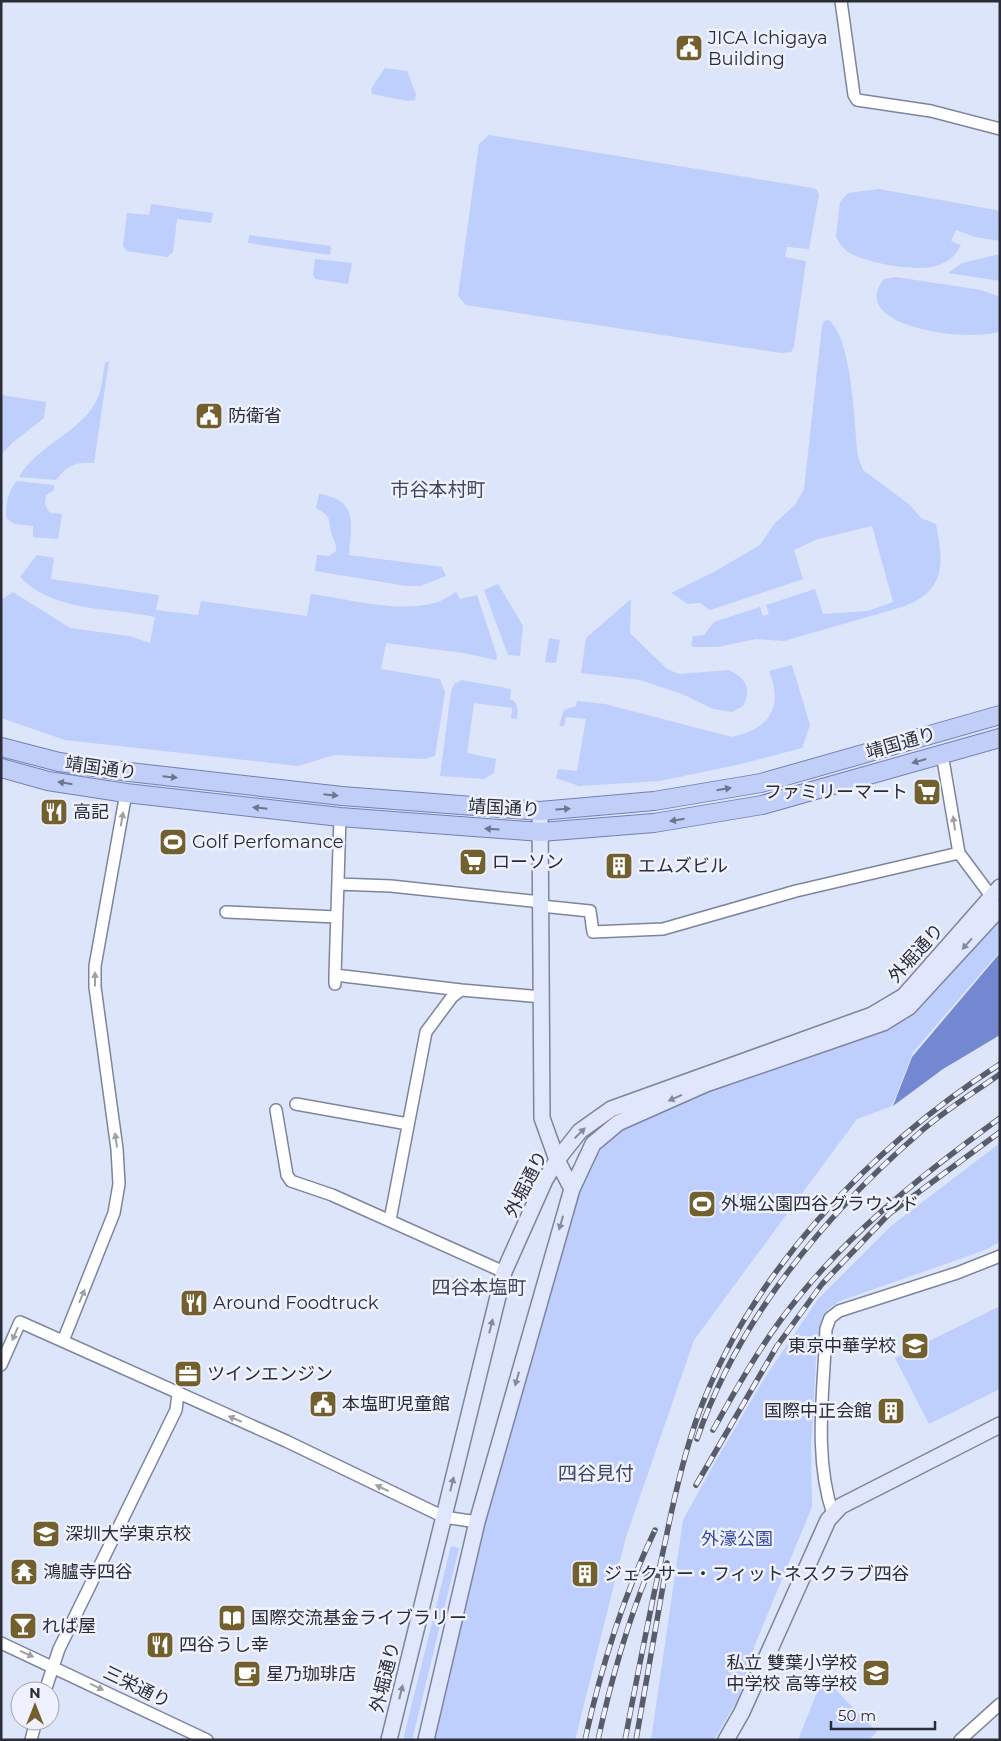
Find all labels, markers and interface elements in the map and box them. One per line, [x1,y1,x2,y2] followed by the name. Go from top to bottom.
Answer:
[707,27,828,70] place label: JICA Ichigaya Building
[674,33,704,63] public building icon: JICA Ichigaya Building
[194,401,224,431] public building icon: 防衛省
[228,405,282,427] place label: 防衛省
[390,478,486,501] district label: 市谷本村町
[863,723,939,763] street label: 靖国通り
[64,752,138,784] street label: 靖国通り
[912,757,927,765] one-way arrow
[162,773,178,781] one-way arrow
[912,777,942,807] supermarket icon: ファミリーマート
[56,779,72,787] one-way arrow
[764,781,908,803] place label: ファミリーマート
[716,785,732,793] one-way arrow
[323,791,339,799] one-way arrow
[467,795,541,821] street label: 靖国通り
[39,797,69,827] restaurant icon: 高記
[73,801,109,823] place label: 高記
[252,804,268,812] one-way arrow
[555,805,571,813] one-way arrow
[118,810,126,826] one-way arrow
[949,815,957,831] one-way arrow
[668,816,684,824] one-way arrow
[484,825,500,833] one-way arrow
[158,827,188,857] sports icon: Golf Perfomance
[192,831,344,853] place label: Golf Perfomance
[458,847,488,877] supermarket icon: ローソン
[492,851,564,873] place label: ローソン
[604,851,634,881] building icon: エムズビル
[638,855,728,877] place label: エムズビル
[884,919,948,987] street label: 外堀通り
[961,937,973,949] one-way arrow
[91,971,99,987] one-way arrow
[668,1094,682,1102] one-way arrow
[574,1127,586,1139] one-way arrow
[112,1131,120,1147] one-way arrow
[500,1147,552,1221] street label: 外堀通り
[687,1189,717,1219] sports icon: 外堀公園四谷グラウンド
[721,1193,919,1215] place label: 外堀公園四谷グラウンド
[557,1216,565,1231] one-way arrow
[431,1276,527,1299] district label: 四谷本塩町
[179,1288,209,1318] restaurant icon: Around Foodtruck
[79,1289,87,1303] one-way arrow
[213,1292,379,1314] place label: Around Foodtruck
[487,1318,495,1333] one-way arrow
[10,1327,18,1341] one-way arrow
[900,1331,930,1361] school or university icon: 東京中華学校
[788,1335,896,1357] place label: 東京中華学校
[173,1359,203,1389] office icon: ツインエンジン
[207,1363,333,1385] place label: ツインエンジン
[513,1372,521,1387] one-way arrow
[308,1389,338,1419] public building icon: 本塩町児童館
[342,1393,450,1415] place label: 本塩町児童館
[876,1396,906,1426] building icon: 国際中正会館
[764,1400,872,1422] place label: 国際中正会館
[228,1414,242,1422] one-way arrow
[558,1462,634,1485] district label: 四谷見付
[448,1476,456,1491] one-way arrow
[375,1483,389,1491] one-way arrow
[31,1519,61,1549] school or university icon: 深圳大学東京校
[65,1523,191,1545] place label: 深圳大学東京校
[701,1528,773,1550] park label: 外濠公園
[9,1557,39,1587] temple icon: 鴻臚寺四谷
[570,1559,600,1589] building icon: ジェクサー・フィットネスクラブ四谷
[43,1561,133,1583] place label: 鴻臚寺四谷
[604,1563,910,1585] place label: ジェクサー・フィットネスクラブ四谷
[217,1603,247,1633] library icon: 国際交流基金ライブラリー
[251,1607,467,1629] place label: 国際交流基金ライブラリー
[8,1611,38,1641] bar icon: れば屋
[42,1615,96,1637] place label: れば屋
[145,1630,175,1660] restaurant icon: 四谷うし幸
[179,1634,269,1656] place label: 四谷うし幸
[366,1639,404,1715] street label: 外堀通り
[20,1651,34,1659] one-way arrow
[726,1652,857,1695] place label: 私立 雙葉小学校 中学校 高等学校
[861,1658,891,1688] school or university icon: 私立 雙葉小学校 中学校 高等学校
[232,1659,262,1689] cafe icon: 星乃珈琲店
[100,1661,174,1713] street label: 三栄通り
[266,1663,356,1685] place label: 星乃珈琲店
[10,1681,60,1731] north arrow
[90,1683,104,1691] one-way arrow
[29,1684,41,1702] text: N
[397,1685,405,1700] one-way arrow
[831,1698,935,1730] scale bar
[838,1706,876,1725] text: 50 m

